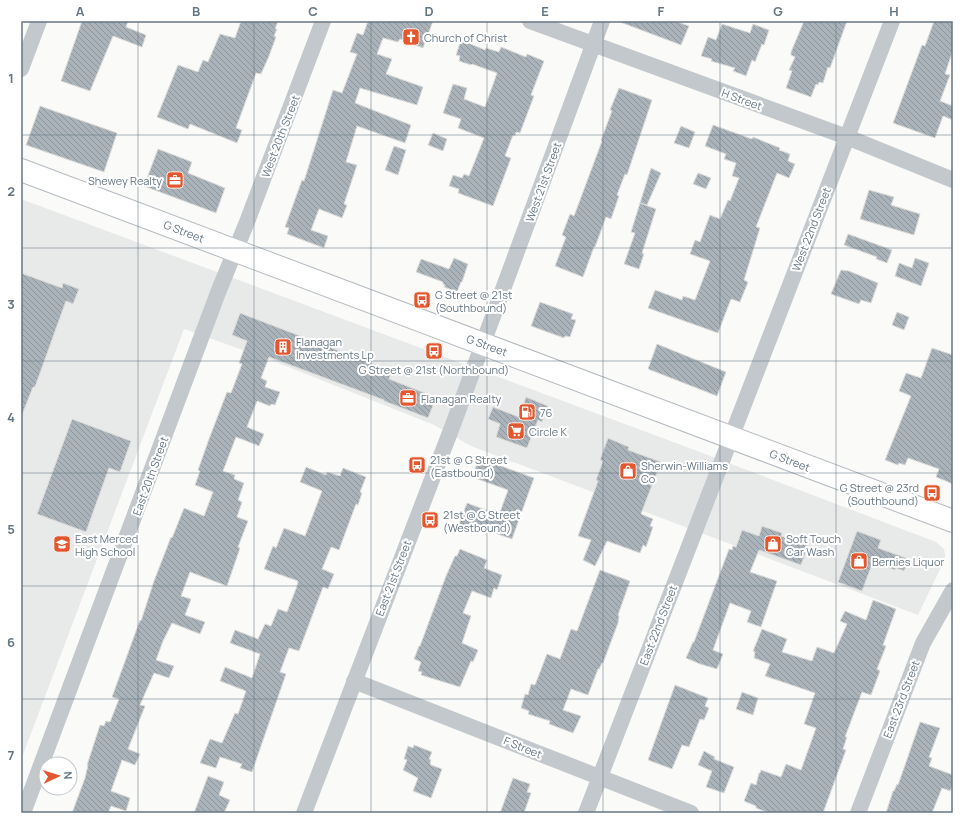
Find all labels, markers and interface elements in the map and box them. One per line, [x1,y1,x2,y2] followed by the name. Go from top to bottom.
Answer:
[76,2,85,20] text: A
[192,2,200,20] text: B
[308,2,318,20] text: C
[424,2,434,20] text: D
[541,2,549,20] text: E
[658,2,665,20] text: F
[773,2,783,20] text: G
[889,2,899,20] text: H
[401,27,421,47] church icon: Church of Christ
[424,30,507,45] place label: Church of Christ
[8,69,14,87] text: 1
[720,85,764,113] street label: H Street
[257,93,303,179] street label: West 20th Street
[522,140,564,224] street label: West 21st Street
[165,170,185,190] office icon: Shewey Realty
[88,173,162,188] place label: Shewey Realty
[7,182,15,200] text: 2
[788,185,834,273] street label: West 22nd Street
[162,216,206,246] street label: G Street
[435,287,512,315] place label: G Street @ 21st (Southbound)
[412,290,432,310] bus stop icon: G Street @ 21st (Southbound)
[7,295,15,313] text: 3
[465,331,509,359] street label: G Street
[296,334,374,362] place label: Flanagan Investments Lp
[273,337,293,357] building icon: Flanagan Investments Lp
[424,341,444,361] bus stop icon: G Street @ 21st (Northbound)
[359,362,509,377] place label: G Street @ 21st (Northbound)
[398,388,418,408] office icon: Flanagan Realty
[421,391,501,406] place label: Flanagan Realty
[517,402,537,422] fuel station icon: 76
[540,405,553,420] place label: 76
[7,408,15,426] text: 4
[506,421,526,441] supermarket icon: Circle K
[529,424,567,439] place label: Circle K
[129,434,171,518] street label: East 20th Street
[768,445,812,475] street label: G Street
[430,452,507,480] place label: 21st @ G Street (Eastbound)
[407,455,427,475] bus stop icon: 21st @ G Street (Eastbound)
[641,458,728,486] place label: Sherwin-Williams Co
[618,461,638,481] shop icon: Sherwin-Williams Co
[840,480,919,508] place label: G Street @ 23rd (Southbound)
[922,483,942,503] bus stop icon: G Street @ 23rd (Southbound)
[443,507,520,535] place label: 21st @ G Street (Westbound)
[420,510,440,530] bus stop icon: 21st @ G Street (Westbound)
[7,520,15,538] text: 5
[75,531,138,559] place label: East Merced High School
[786,531,841,559] place label: Soft Touch Car Wash
[52,534,72,554] school or university icon: East Merced High School
[763,534,783,554] shop icon: Soft Touch Car Wash
[372,538,414,618] street label: East 21st Street
[849,551,869,571] shop icon: Bernies Liquor
[872,554,944,569] place label: Bernies Liquor
[636,583,680,667] street label: East 22nd Street
[7,633,15,651] text: 6
[879,658,923,740] street label: East 23rd Street
[502,733,544,761] street label: F Street
[8,746,15,764] text: 7
[38,756,78,796] north arrow
[61,771,76,780] text: N

